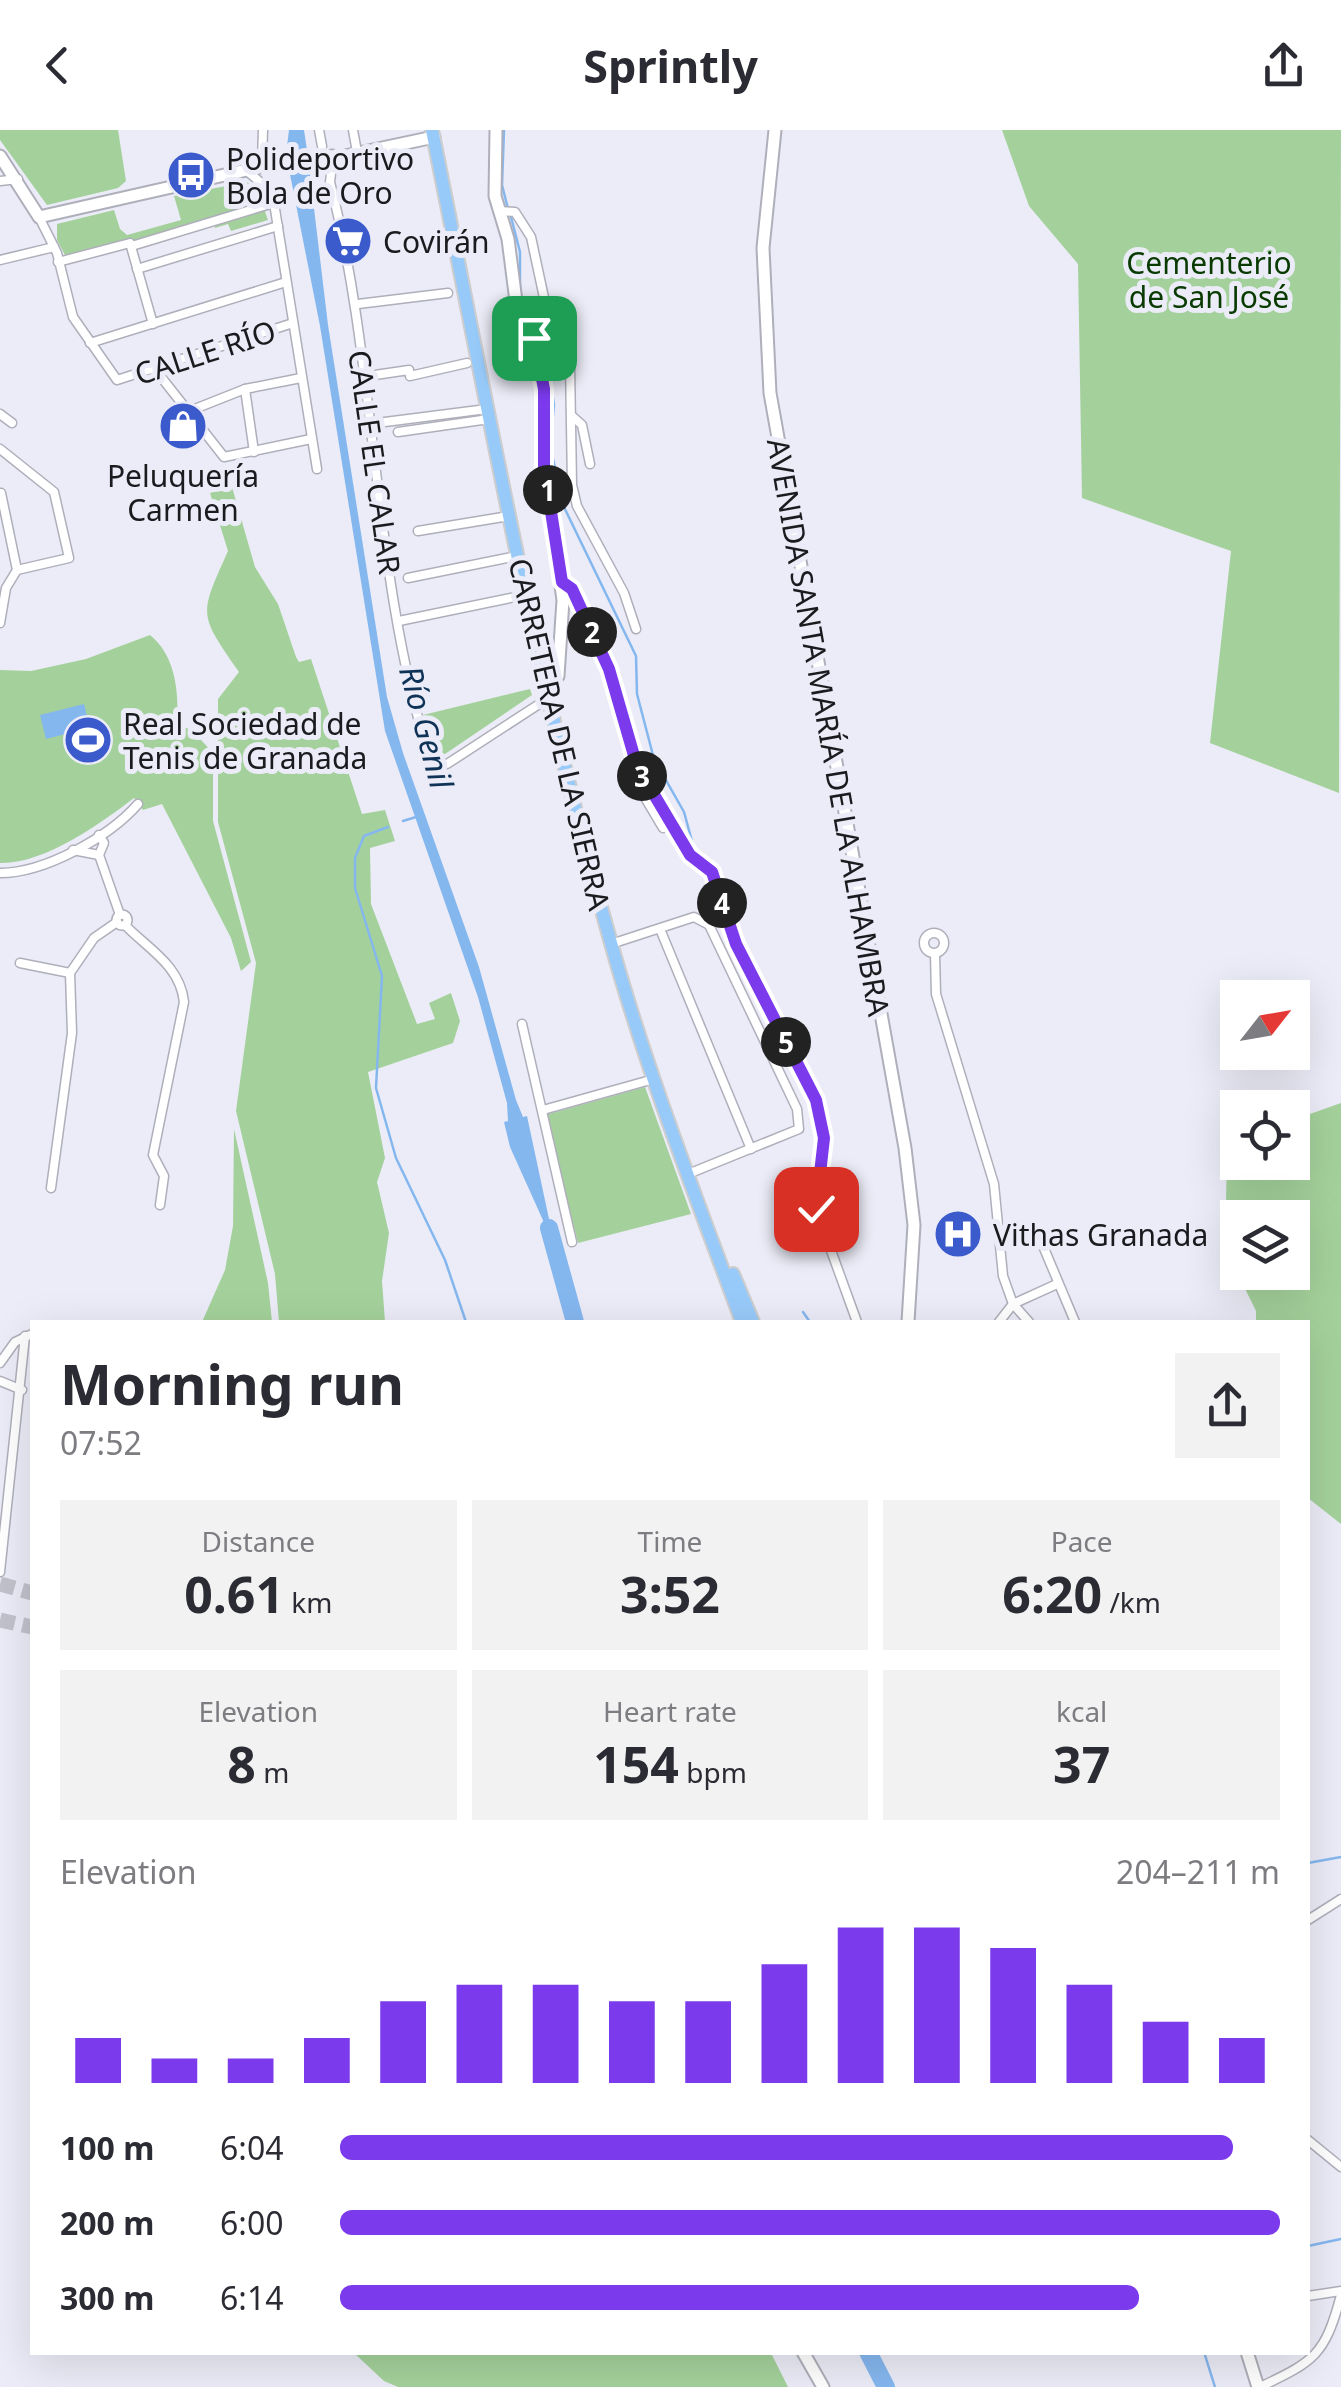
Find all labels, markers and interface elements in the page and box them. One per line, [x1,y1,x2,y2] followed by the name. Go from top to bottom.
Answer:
[583,35,758,96] text: Sprintly
[30,38,85,93] icon: back
[1256,38,1311,93] icon: share
[226,138,414,213] place label: Polideportivo Bola de Oro
[165,149,217,201] bus stop icon: Polideportivo Bola de Oro
[322,215,374,267] supermarket icon: Covirán
[383,221,490,262] place label: Covirán
[1126,242,1292,317] park label: Cementerio de San José
[492,296,577,381] pin
[129,310,281,394] street label: CALLE RÍO
[507,311,562,366] icon: arrive
[339,347,411,577] street label: CALLE EL CALAR
[157,400,209,452] shop icon: Peluquería Carmen
[758,435,900,1020] street label: AVENIDA SANTA MARÍA DE LA ALHAMBRA
[107,455,259,530] place label: Peluquería Carmen
[523,465,573,515] pin: 1
[540,471,556,509] text: 1
[500,554,621,915] street label: CARRETERA DE LA SIERRA
[567,607,617,657] pin: 2
[584,613,600,651] text: 2
[390,661,464,794] water label: Río Genil
[123,703,367,778] place label: Real Sociedad de Tenis de Granada
[62,714,114,766] sports icon: Real Sociedad de Tenis de Granada
[617,751,667,801] pin: 3
[634,757,650,795] text: 3
[697,878,747,928] pin: 4
[714,884,730,922] text: 4
[1220,980,1310,1070] north arrow
[1220,980,1310,1290] map controls
[761,1017,811,1067] pin: 5
[778,1023,794,1061] text: 5
[1220,1090,1310,1180] button: locate
[774,1167,859,1252] pin
[789,1182,844,1237] icon: check
[1220,1200,1310,1290] button: layers
[932,1208,984,1260] hospital icon: Vithas Granada
[993,1214,1208,1255] place label: Vithas Granada
[60,1346,404,1421] text: Morning run
[1175,1353,1280,1458] button: share
[60,1421,142,1464] text: 07:52
[202,1522,315,1560] text: Distance
[638,1522,702,1560] text: Time
[1051,1522,1113,1560] text: Pace
[184,1560,284,1628] text: 0.61
[620,1560,720,1628] text: 3:52
[1002,1560,1102,1628] text: 6:20
[284,1583,332,1621] text: km
[1102,1583,1161,1621] text: /km
[199,1692,318,1730] text: Elevation
[603,1692,737,1730] text: Heart rate
[1056,1692,1107,1730] text: kcal
[227,1730,256,1798] text: 8
[593,1730,679,1798] text: 154
[1053,1730,1110,1798] text: 37
[256,1753,289,1791] text: m
[679,1753,747,1791] text: bpm
[60,1850,197,1893] text: Elevation
[1116,1850,1280,1893] text: 204–211 m
[60,2126,154,2169] text: 100 m
[220,2126,284,2169] text: 6:04
[60,2201,154,2244] text: 200 m
[220,2201,284,2244] text: 6:00
[60,2276,154,2319] text: 300 m
[220,2276,284,2319] text: 6:14

